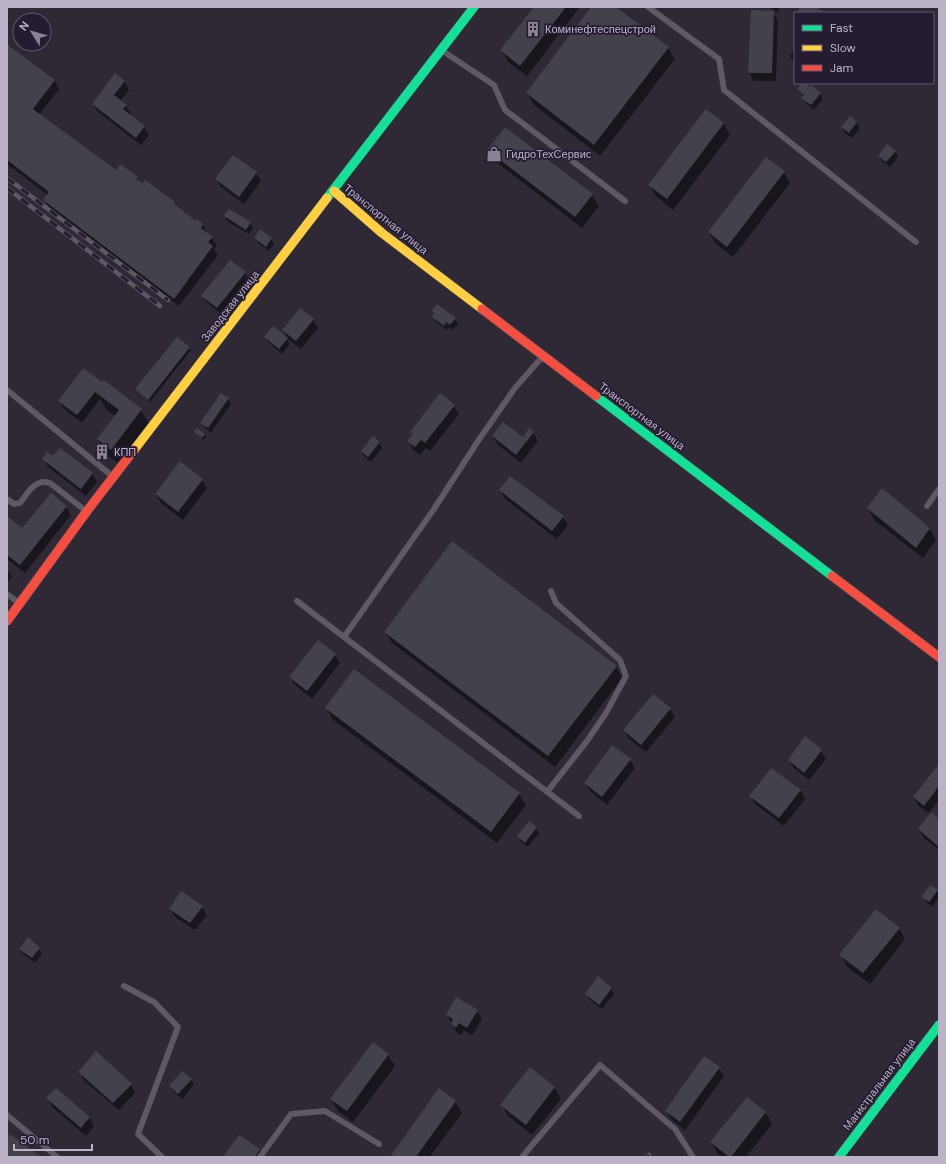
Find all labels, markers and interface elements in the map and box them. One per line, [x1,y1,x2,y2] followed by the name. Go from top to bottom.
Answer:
[12,12,52,52] north arrow
[794,12,934,84] legend
[16,19,32,33] text: N
[524,20,542,38] building icon: Коминефтеспецстрой
[830,20,853,36] text: Fast
[545,22,656,36] place label: Коминефтеспецстрой
[830,40,856,56] text: Slow
[830,60,853,76] text: Jam
[485,145,503,163] shop icon: ГидроТехСервис
[506,147,592,161] place label: ГидроТехСервис
[341,181,432,258] street label: Транспортная улица
[198,267,263,344] street label: Заводская улица
[596,379,689,453] street label: Транспортная улица
[93,443,111,461] building icon: КПП
[114,445,136,459] place label: КПП
[840,1034,919,1133] street label: Магистральная улица
[14,1126,92,1152] scale bar
[20,1132,49,1148] text: 50 m

